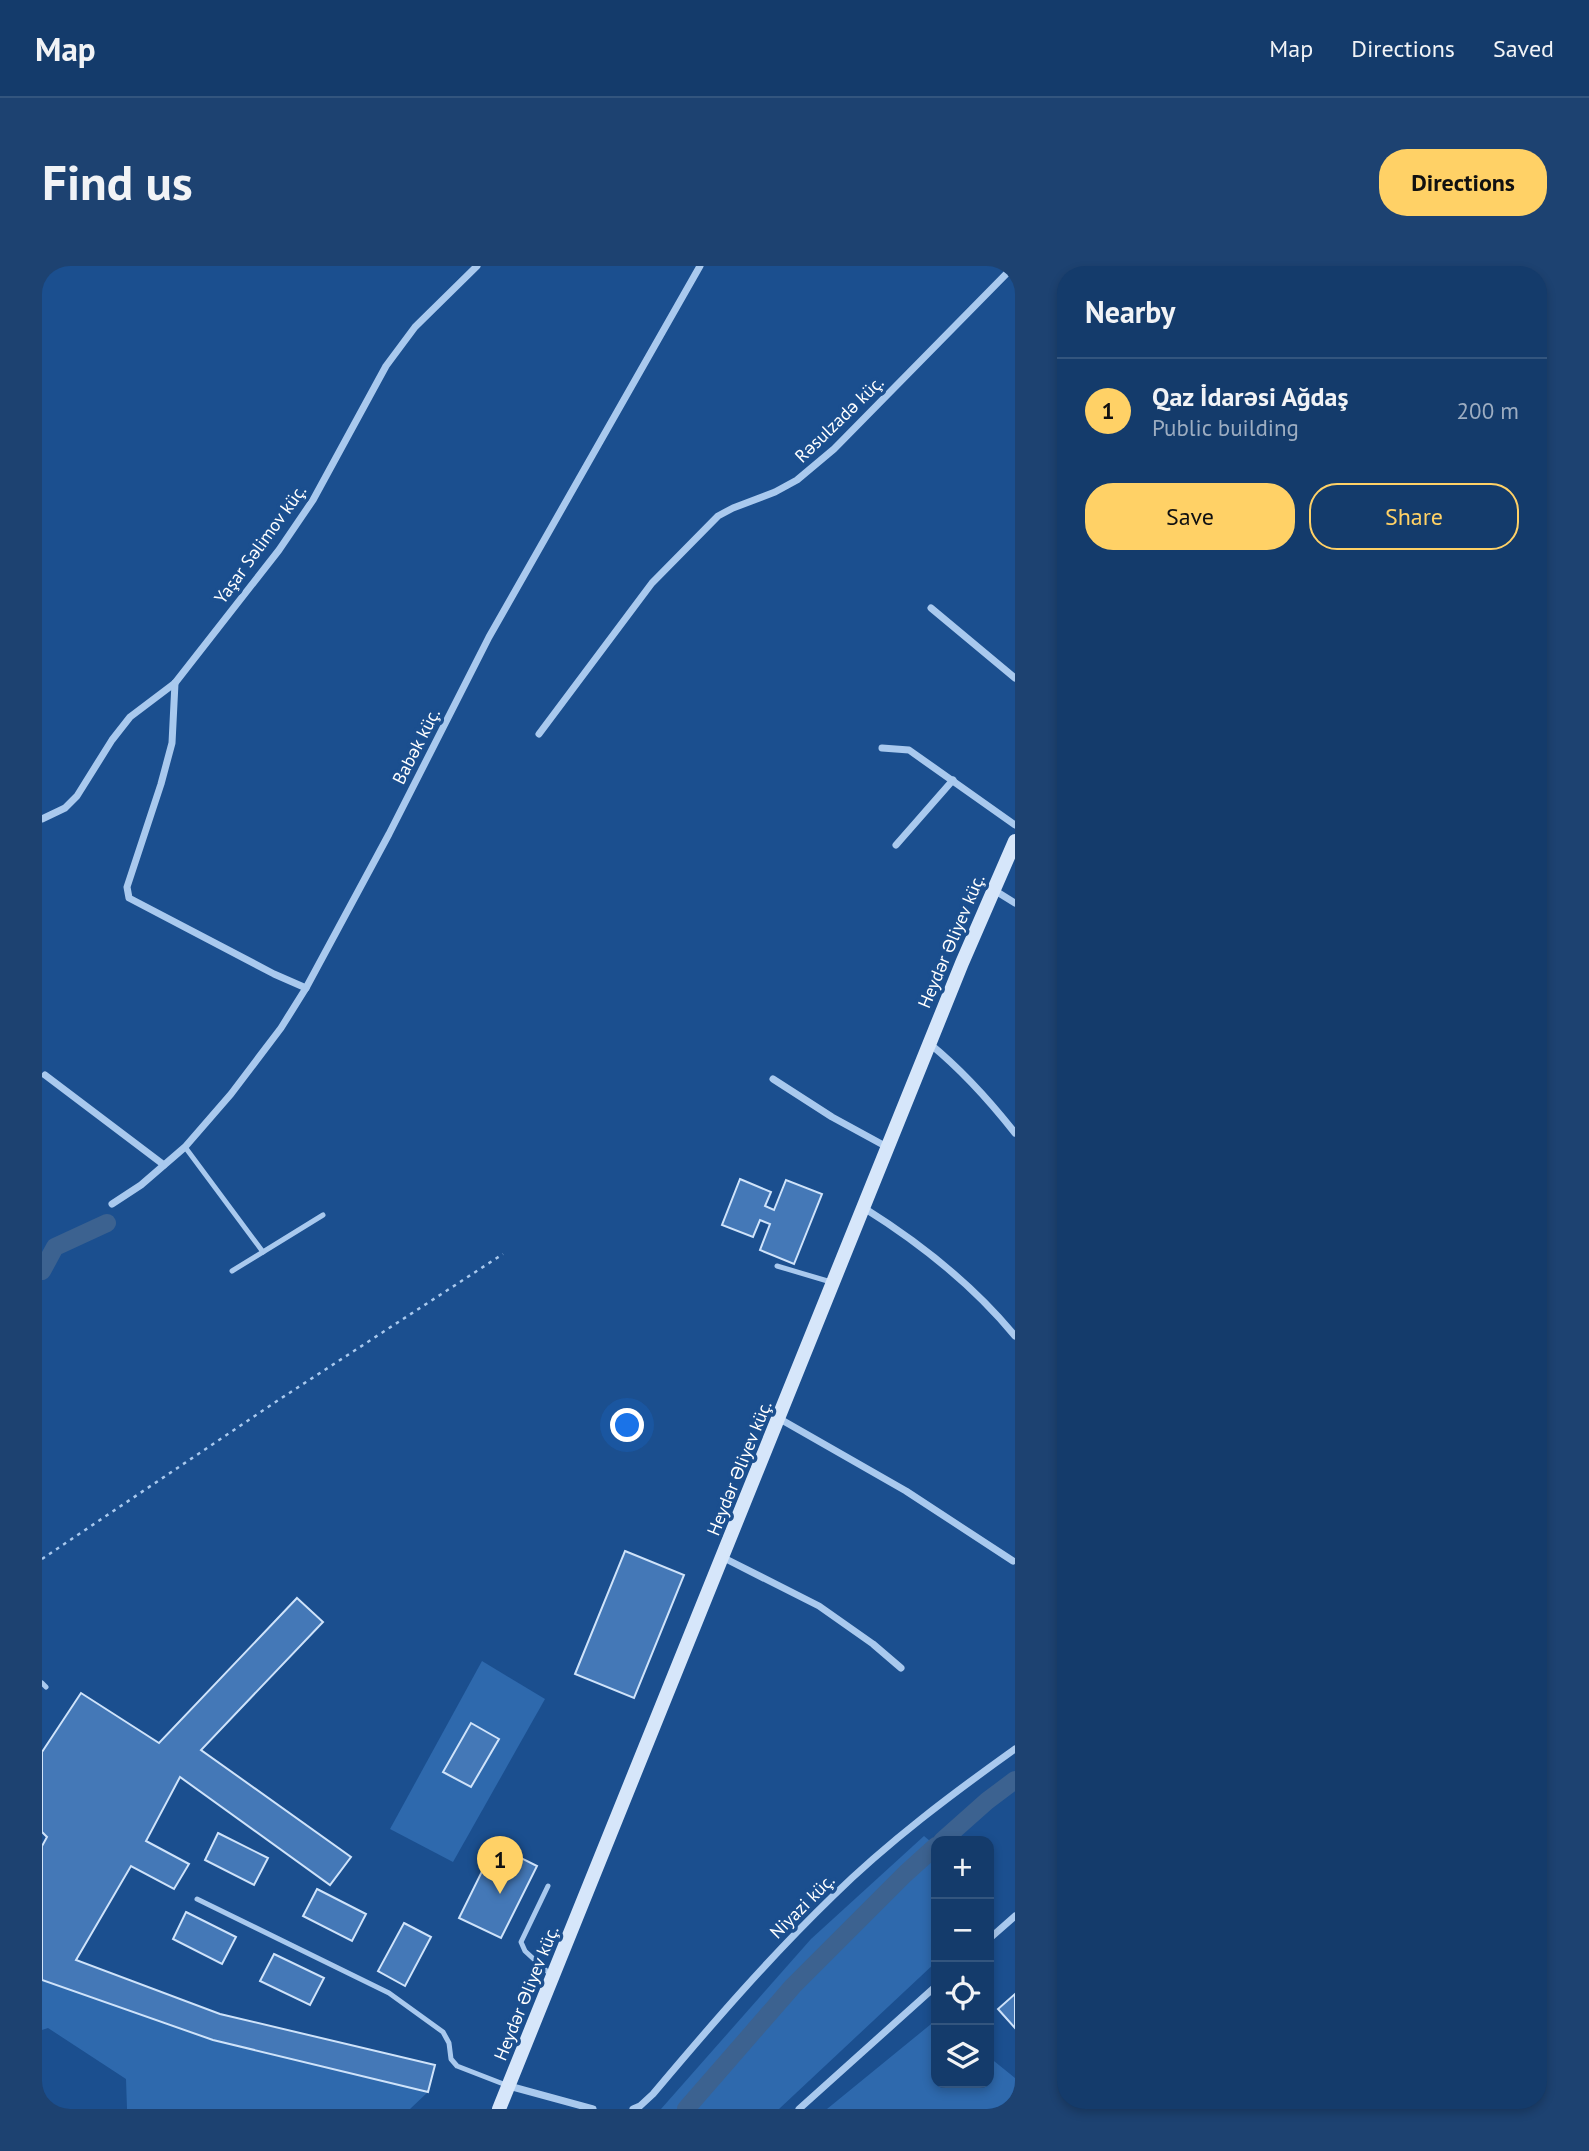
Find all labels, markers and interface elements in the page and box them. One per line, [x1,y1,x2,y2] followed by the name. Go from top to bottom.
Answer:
[35,27,96,70] text: Map
[1269,33,1313,64] text: Map
[1351,33,1455,64] text: Directions
[1493,33,1554,64] text: Saved
[1379,149,1547,216] button: Directions
[42,150,193,214] text: Find us
[1085,292,1175,331] text: Nearby
[790,371,888,467] street label: Rəsulzadə küç.
[1152,380,1349,413] text: Qaz İdarəsi Ağdaş
[1101,396,1115,425] text: 1
[1457,396,1519,425] text: 200 m
[1152,413,1299,442] text: Public building
[209,480,311,608] street label: Yaşar Səlimov küç.
[1085,483,1295,550] button: Save
[1309,483,1519,550] button: Share
[387,704,445,788] street label: Babək küç.
[912,870,990,1012] street label: Heydər Əliyev küç.
[701,1397,777,1539] street label: Heydər Əliyev küç.
[610,1408,644,1442] your location
[477,1836,523,1894] pin: 1
[931,1836,994,2088] map controls
[931,1836,994,1899] button: +
[765,1869,839,1943] street label: Niyazi küç.
[931,1899,994,1962] button: −
[488,1922,564,2064] street label: Heydər Əliyev küç.
[931,1962,994,2025] button: locate
[931,2025,994,2088] button: layers

